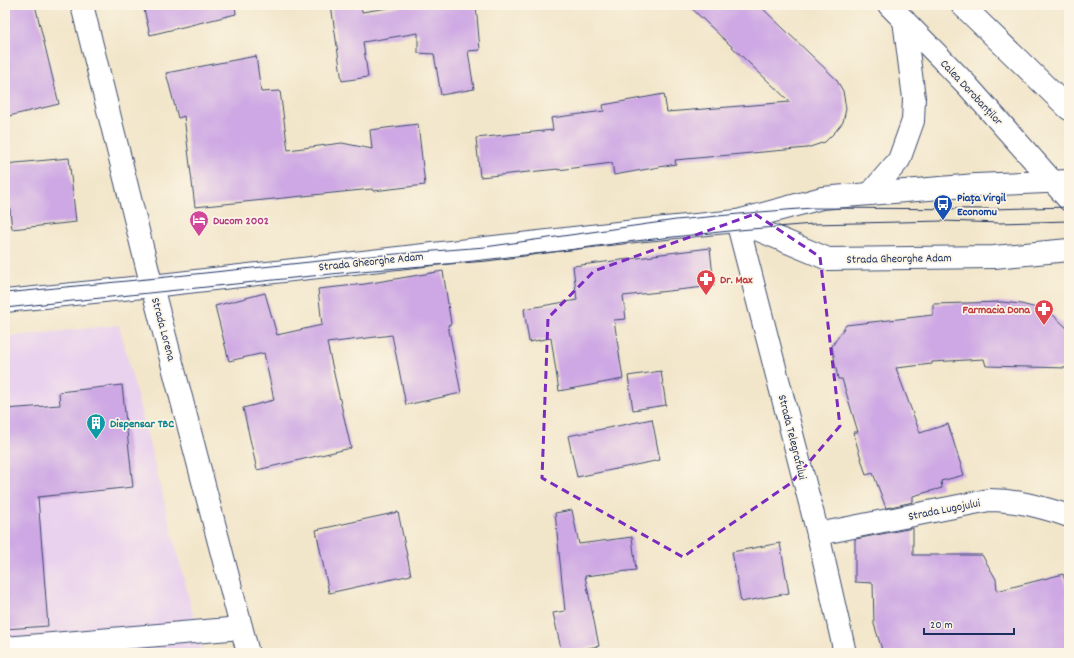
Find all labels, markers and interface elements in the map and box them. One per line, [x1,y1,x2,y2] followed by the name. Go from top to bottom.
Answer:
[936,56,1006,130] street label: Calea Dorobanților
[957,190,1006,221] place label: Piața Virgil Economu
[932,193,954,221] bus stop icon: Piața Virgil Economu
[188,209,210,237] hotel icon: Ducom 2002
[213,213,269,230] place label: Ducom 2002
[318,249,424,276] street label: Strada Gheorghe Adam
[846,250,952,269] street label: Strada Gheorghe Adam
[695,268,717,296] pharmacy icon: Dr. Max
[720,272,753,289] place label: Dr. Max
[146,296,179,363] street label: Strada Lorena
[1033,298,1055,326] pharmacy icon: Farmacia Dona
[963,302,1031,319] place label: Farmacia Dona
[773,393,810,482] street label: Strada Telegrafului
[85,412,107,440] building icon: Dispensar TBC
[110,416,174,433] place label: Dispensar TBC
[907,495,982,526] street label: Strada Lugojului
[924,610,1014,636] scale bar
[930,617,953,634] text: 20 m

